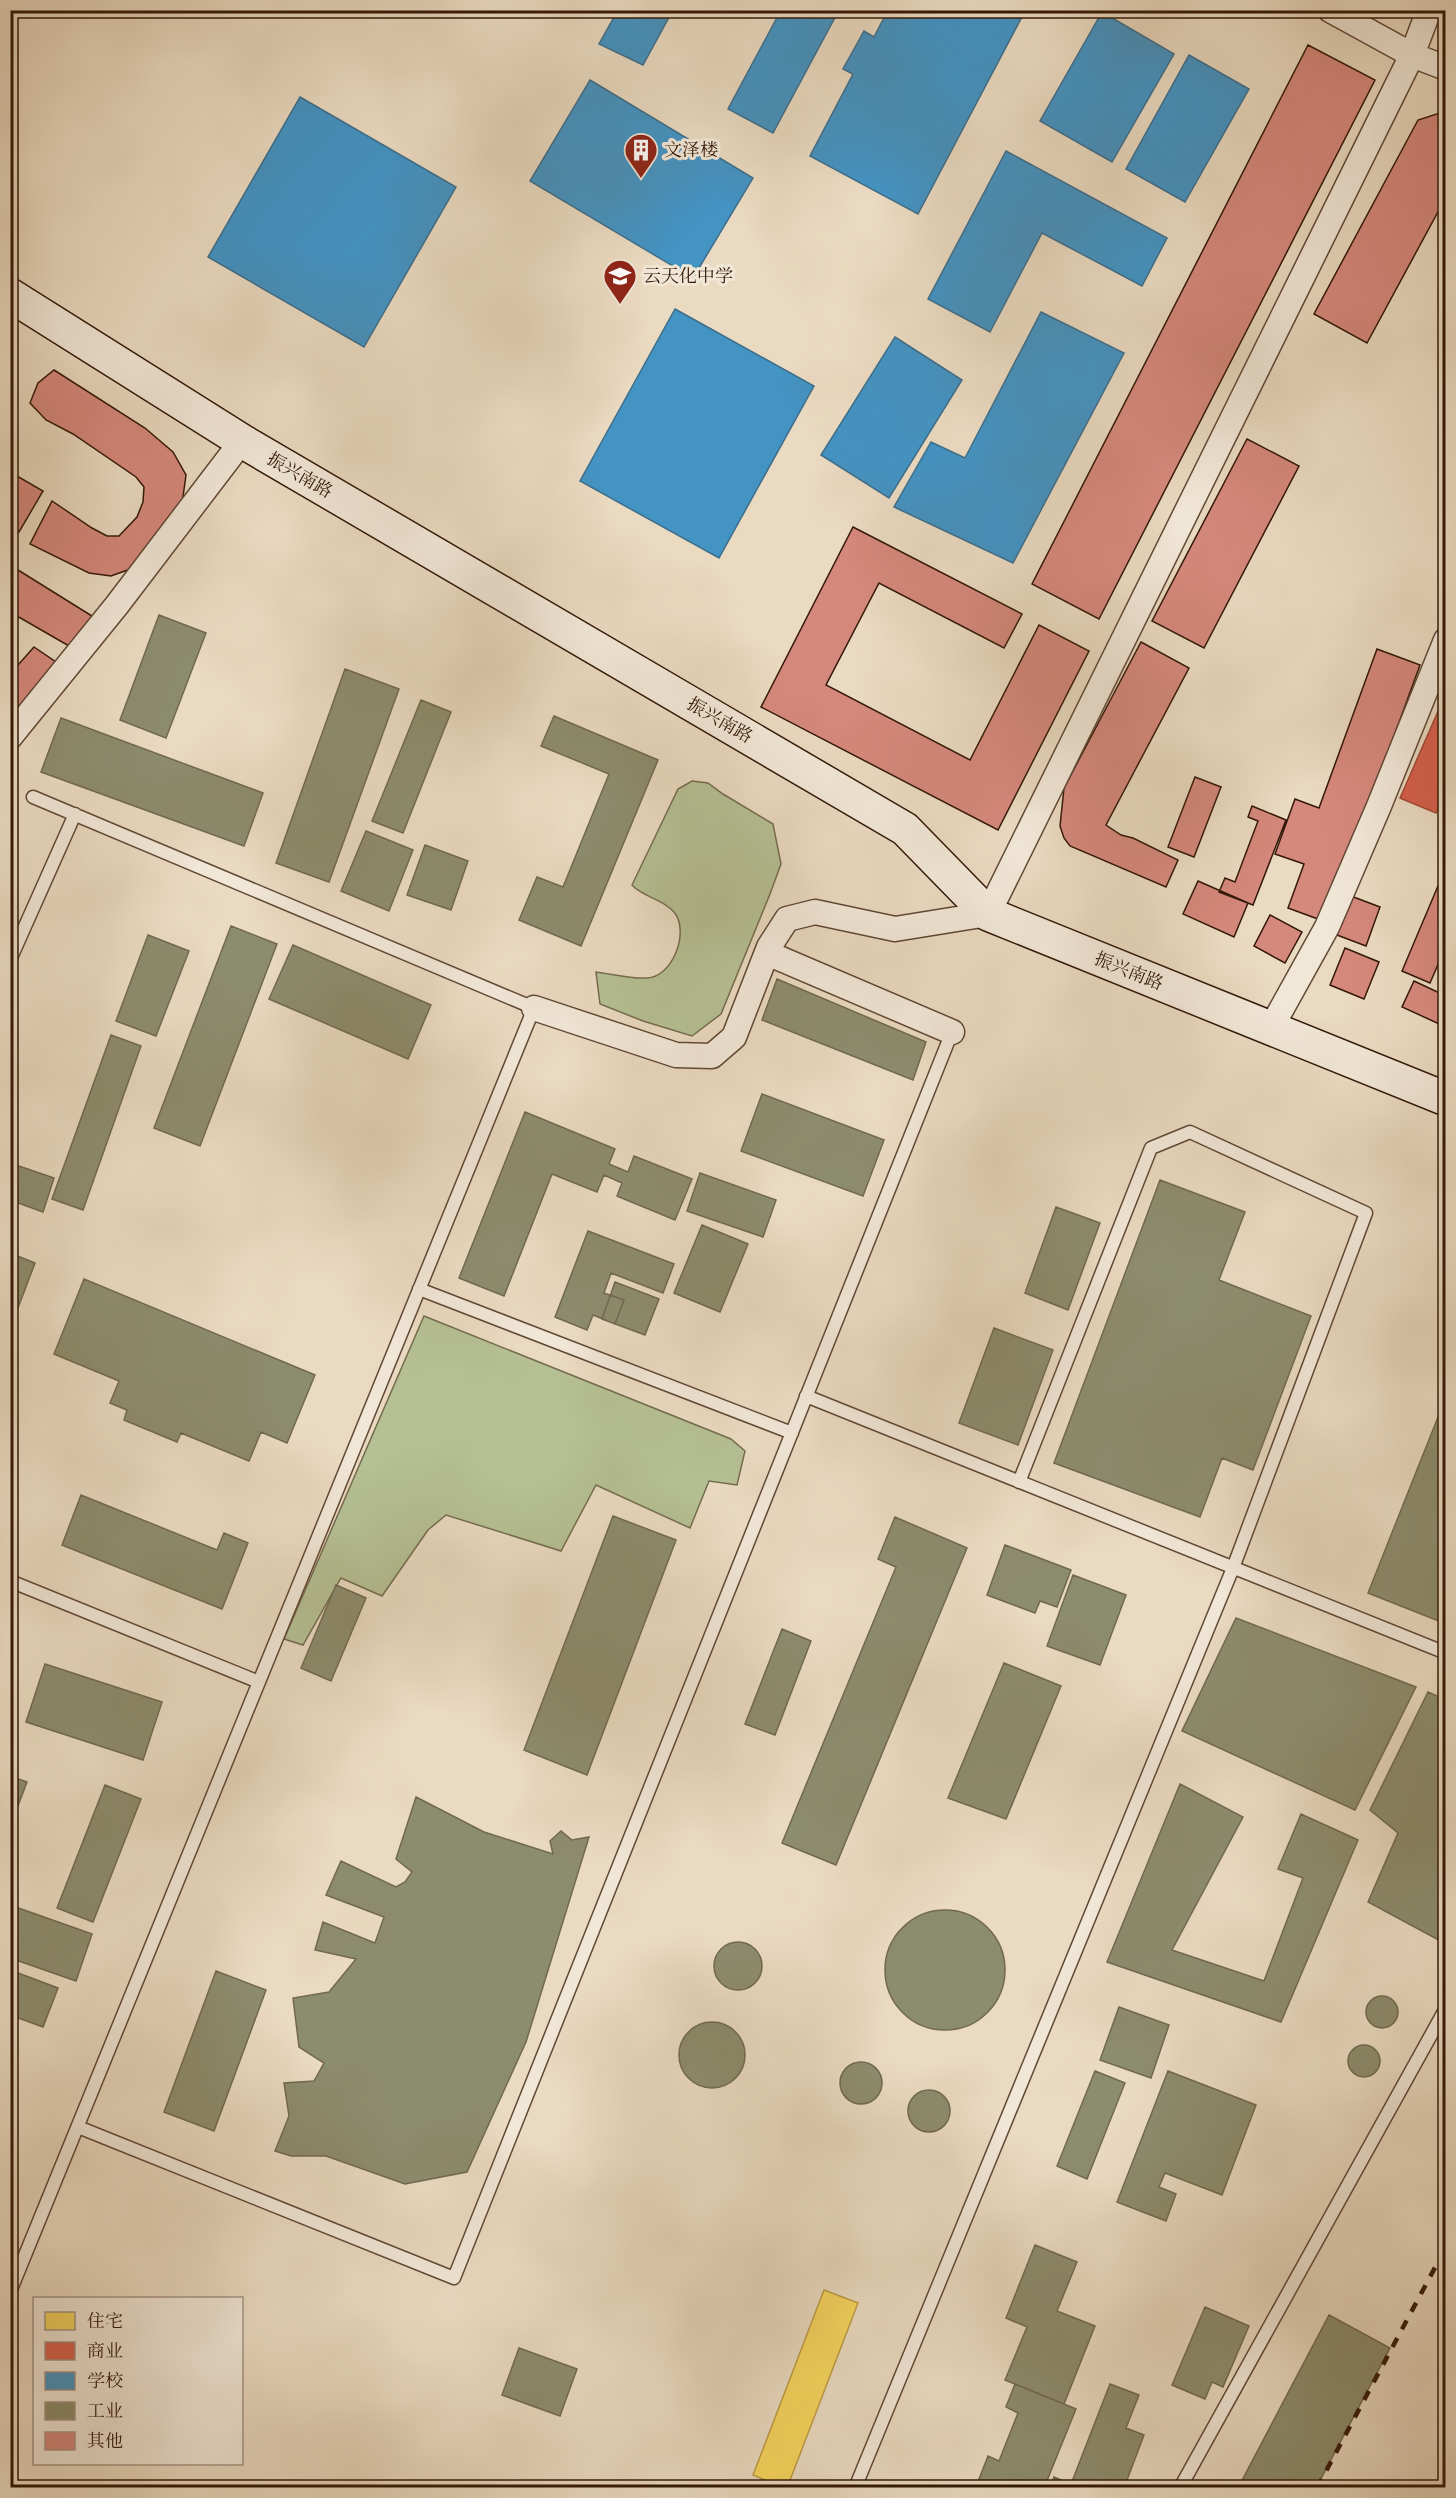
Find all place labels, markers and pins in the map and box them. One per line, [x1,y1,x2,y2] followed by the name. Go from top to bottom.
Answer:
[623,132,659,179] building icon: 文泽楼
[664,138,718,162] place label: 文泽楼
[602,258,638,305] school or university icon: 云天化中学
[643,264,733,288] place label: 云天化中学

